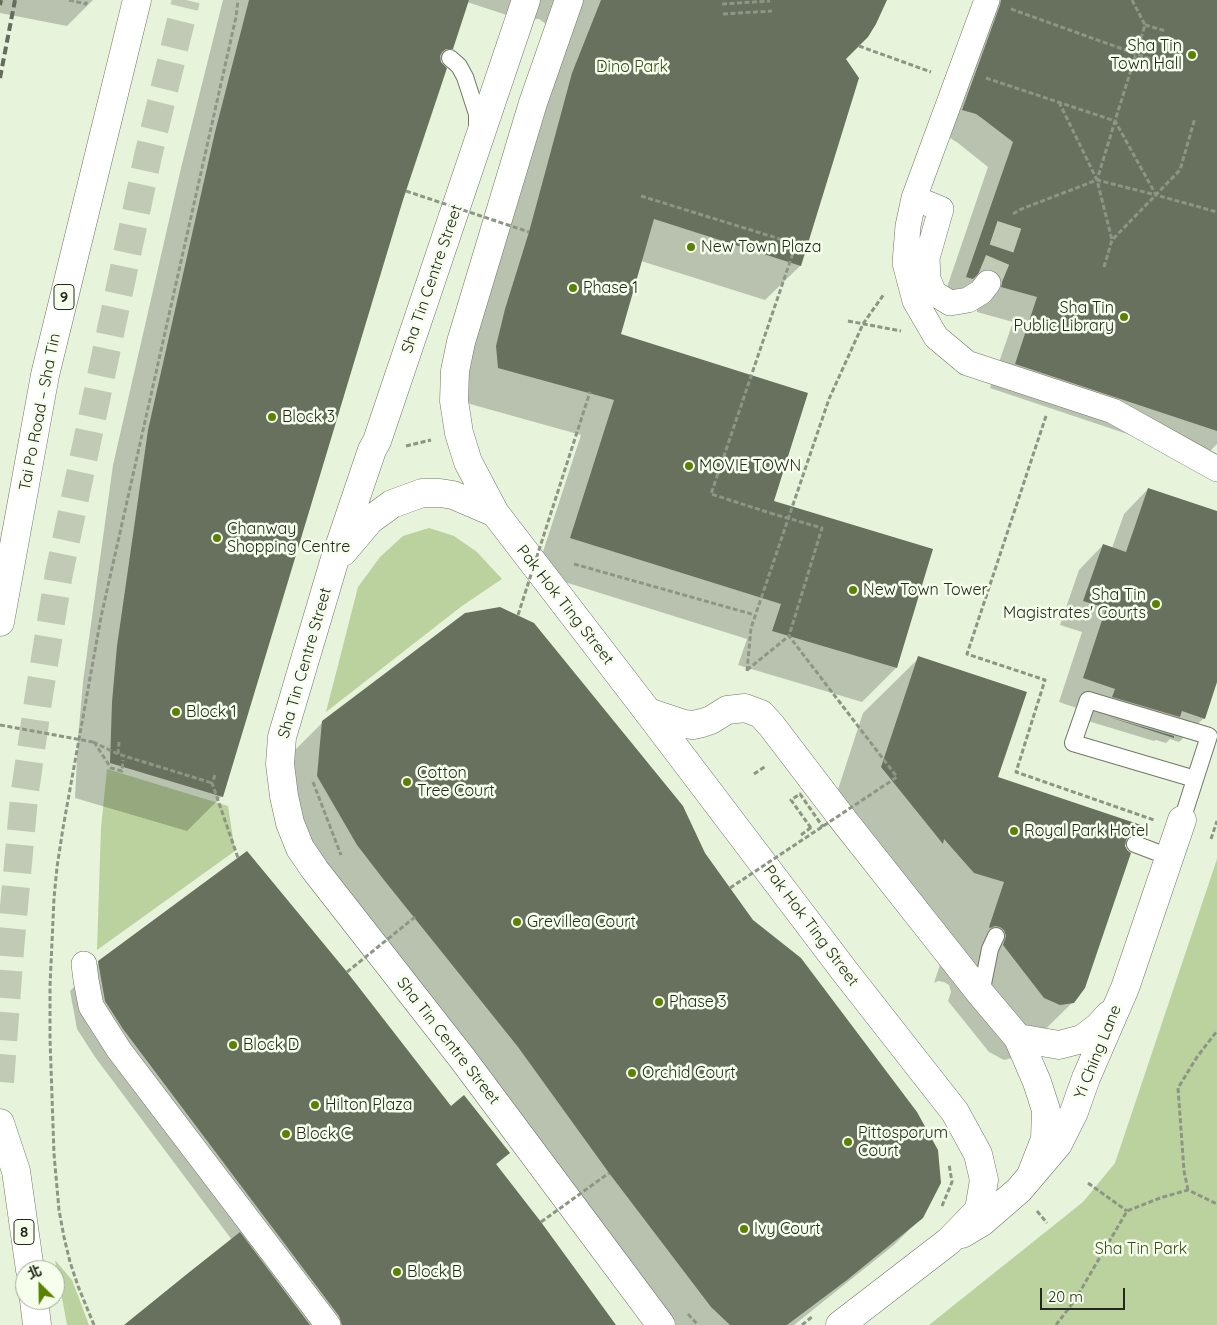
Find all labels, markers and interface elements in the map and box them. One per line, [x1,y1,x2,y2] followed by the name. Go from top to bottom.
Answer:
[1110,36,1182,74] place label: Sha Tin Town Hall
[1186,49,1198,61] marker: Sha Tin Town Hall
[596,57,668,77] park label: Dino Park
[398,202,466,356] street label: Sha Tin Centre Street
[701,237,821,257] place label: New Town Plaza
[685,241,697,253] marker: New Town Plaza
[583,278,638,298] place label: Phase 1
[567,282,579,294] marker: Phase 1
[54,284,74,310] road number: 9
[1013,298,1114,336] place label: Sha Tin Public Library
[1118,311,1130,323] marker: Sha Tin Public Library
[15,332,65,492] street label: Tai Po Road – Sha Tin
[282,407,335,427] place label: Block 3
[266,411,278,423] marker: Block 3
[699,456,801,476] place label: MOVIE TOWN
[683,460,695,472] marker: MOVIE TOWN
[227,519,350,557] place label: Chanway Shopping Centre
[211,532,223,544] marker: Chanway Shopping Centre
[512,541,618,669] street label: Pak Hok Ting Street
[863,580,988,600] place label: New Town Tower
[847,584,859,596] marker: New Town Tower
[274,585,336,741] street label: Sha Tin Centre Street
[1003,585,1146,623] place label: Sha Tin Magistrates' Courts
[1150,598,1162,610] marker: Sha Tin Magistrates' Courts
[186,702,237,722] place label: Block 1
[170,706,182,718] marker: Block 1
[417,763,495,801] place label: Cotton Tree Court
[401,776,413,788] marker: Cotton Tree Court
[1024,821,1149,841] place label: Royal Park Hotel
[1008,825,1020,837] marker: Royal Park Hotel
[759,862,863,990] street label: Pak Hok Ting Street
[527,912,636,932] place label: Grevillea Court
[511,916,523,928] marker: Grevillea Court
[392,974,504,1108] street label: Sha Tin Centre Street
[669,992,727,1012] place label: Phase 3
[653,996,665,1008] marker: Phase 3
[1070,1002,1126,1102] street label: Yi Ching Lane
[243,1035,299,1055] place label: Block D
[227,1039,239,1051] marker: Block D
[642,1063,736,1083] place label: Orchid Court
[626,1067,638,1079] marker: Orchid Court
[325,1095,412,1115] place label: Hilton Plaza
[309,1099,321,1111] marker: Hilton Plaza
[858,1123,948,1161] place label: Pittosporum Court
[296,1124,351,1144] place label: Block C
[280,1128,292,1140] marker: Block C
[842,1136,854,1148] marker: Pittosporum Court
[754,1219,821,1239] place label: Ivy Court
[14,1220,34,1244] road number: 8
[738,1223,750,1235] marker: Ivy Court
[1095,1239,1187,1259] park label: Sha Tin Park
[15,1260,65,1310] north arrow
[25,1261,44,1283] text: 北
[407,1262,462,1282] place label: Block B
[391,1266,403,1278] marker: Block B
[1042,1278,1127,1310] scale bar
[1048,1287,1083,1306] text: 20 m

